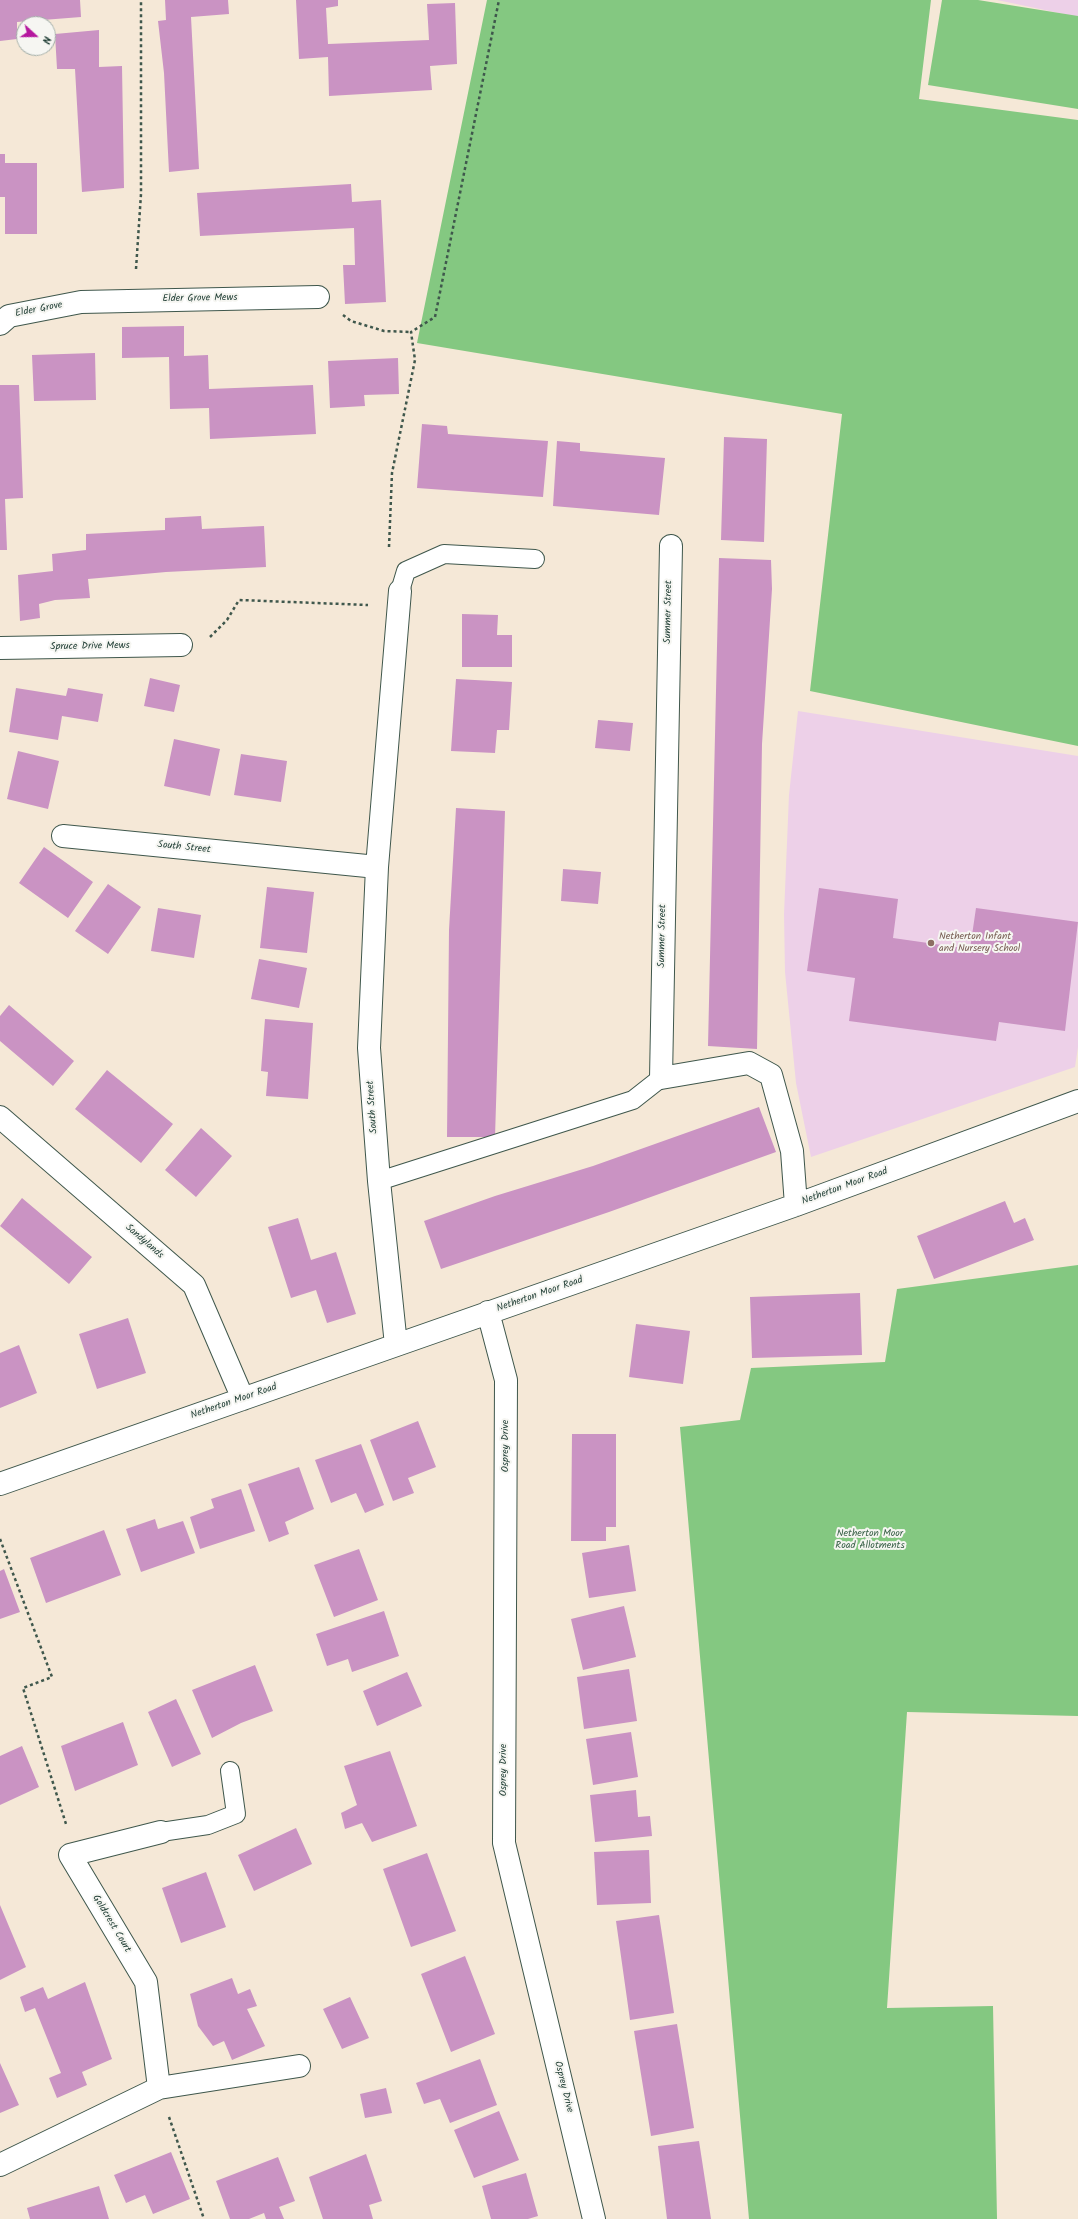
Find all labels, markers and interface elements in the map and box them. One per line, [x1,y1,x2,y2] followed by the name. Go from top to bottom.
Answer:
[16,16,56,56] north arrow
[37,33,56,46] text: N
[162,292,238,306] street label: Elder Grove Mews
[14,300,64,320] street label: Elder Grove
[662,580,676,644] street label: Summer Street
[50,640,130,654] street label: Spruce Drive Mews
[157,839,211,857] street label: South Street
[656,904,670,968] street label: Summer Street
[939,931,1020,954] place label: Netherton Infant and Nursery School
[926,938,936,948] marker: Netherton Infant and Nursery School
[365,1080,381,1134] street label: South Street
[800,1166,890,1208] street label: Netherton Moor Road
[122,1222,166,1262] street label: Sandylands
[495,1275,585,1315] street label: Netherton Moor Road
[189,1382,279,1422] street label: Netherton Moor Road
[500,1420,512,1472] street label: Osprey Drive
[835,1528,905,1552] park label: Netherton Moor Road Allotments
[498,1744,510,1796] street label: Osprey Drive
[89,1893,133,1955] street label: Goldcrest Court
[551,2060,575,2114] street label: Osprey Drive

